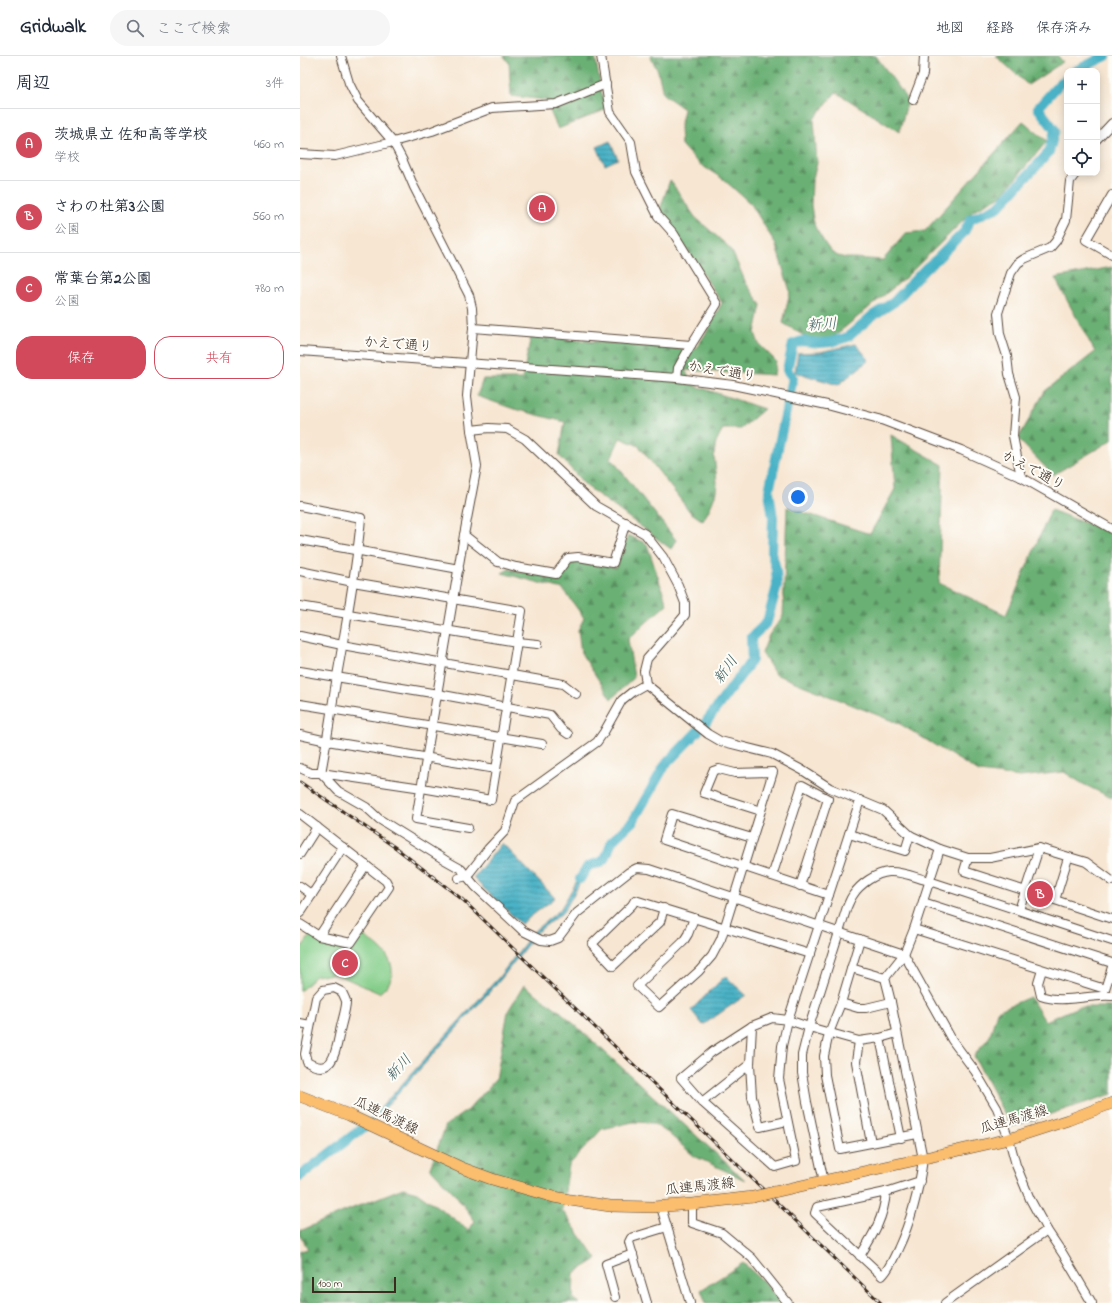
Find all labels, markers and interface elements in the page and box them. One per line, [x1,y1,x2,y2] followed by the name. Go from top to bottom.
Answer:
[110,10,390,46] search box
[20,14,86,41] text: Gridwalk
[124,17,146,39] icon: search
[156,18,231,40] text: ここで検索
[936,18,964,39] text: 地図
[986,18,1014,39] text: 経路
[1036,18,1092,39] text: 保存済み
[1064,68,1100,176] map controls
[1064,68,1100,104] button: +
[16,71,50,96] text: 周辺
[266,74,284,93] text: 3件
[1064,104,1100,140] button: −
[54,124,208,146] text: 茨城県立 佐和高等学校
[25,135,33,154] text: A
[254,135,284,154] text: 460 m
[1064,140,1100,176] button: locate
[54,148,80,167] text: 学校
[529,193,555,223] pin: A
[54,196,165,218] text: さわの杜第3公園
[25,207,33,226] text: B
[252,207,284,226] text: 560 m
[54,220,80,239] text: 公園
[54,268,151,290] text: 常葉台第2公園
[25,279,33,298] text: C
[255,279,284,298] text: 780 m
[54,292,80,311] text: 公園
[806,313,838,337] water label: 新川
[363,332,433,358] street label: かえで通り
[16,336,146,379] button: 保存
[154,336,284,379] button: 共有
[686,356,758,388] street label: かえで通り
[998,446,1068,496] street label: かえで通り
[788,487,808,507] your location
[708,651,744,689] water label: 新川
[1027,879,1053,909] pin: B
[332,948,358,978] pin: C
[381,1049,417,1087] water label: 新川
[350,1091,422,1141] street label: 瓜連馬渡線
[977,1100,1051,1140] street label: 瓜連馬渡線
[664,1173,736,1201] street label: 瓜連馬渡線
[312,1275,396,1294] scale bar
[318,1276,342,1292] text: 100 m

